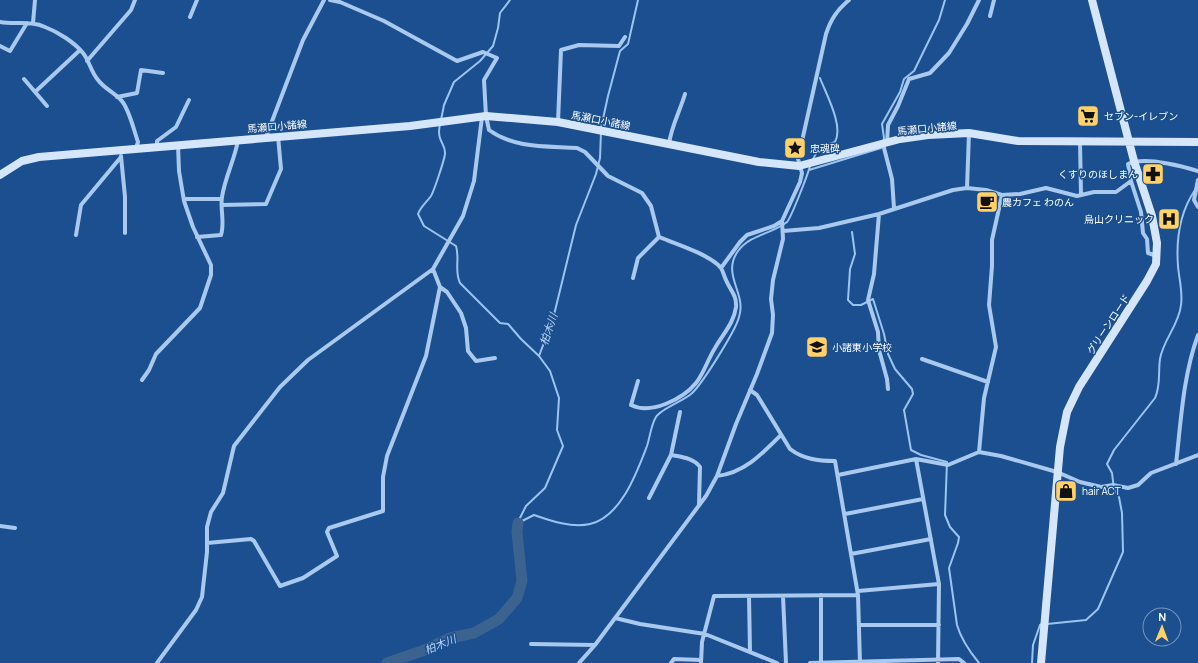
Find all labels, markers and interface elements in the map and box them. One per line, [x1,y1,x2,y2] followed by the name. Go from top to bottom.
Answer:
[1075,103,1101,129] supermarket icon: セブン-イレブン
[570,107,632,133] street label: 馬瀬口小諸線
[1104,109,1178,123] place label: セブン-イレブン
[247,116,307,136] street label: 馬瀬口小諸線
[896,118,958,138] street label: 馬瀬口小諸線
[782,135,808,161] place icon: 忠魂碑
[810,141,840,155] place label: 忠魂碑
[1140,161,1166,187] pharmacy icon: くすりのほしまん
[1058,167,1138,181] place label: くすりのほしまん
[974,189,1000,215] cafe icon: 農カフェ わのん
[1002,195,1074,209] place label: 農カフェ わのん
[1156,206,1182,232] hospital icon: 烏山クリニック
[1084,212,1154,226] place label: 烏山クリニック
[1083,291,1133,357] street label: グリーンロード
[536,310,561,347] water label: 柏木川
[804,334,830,360] school or university icon: 小諸東小学校
[832,340,892,354] place label: 小諸東小学校
[1053,478,1079,504] shop icon: hair ACT
[1082,484,1121,498] place label: hair ACT
[1142,607,1182,647] north arrow
[1158,609,1166,624] text: N
[422,630,459,657] water label: 柏木川

